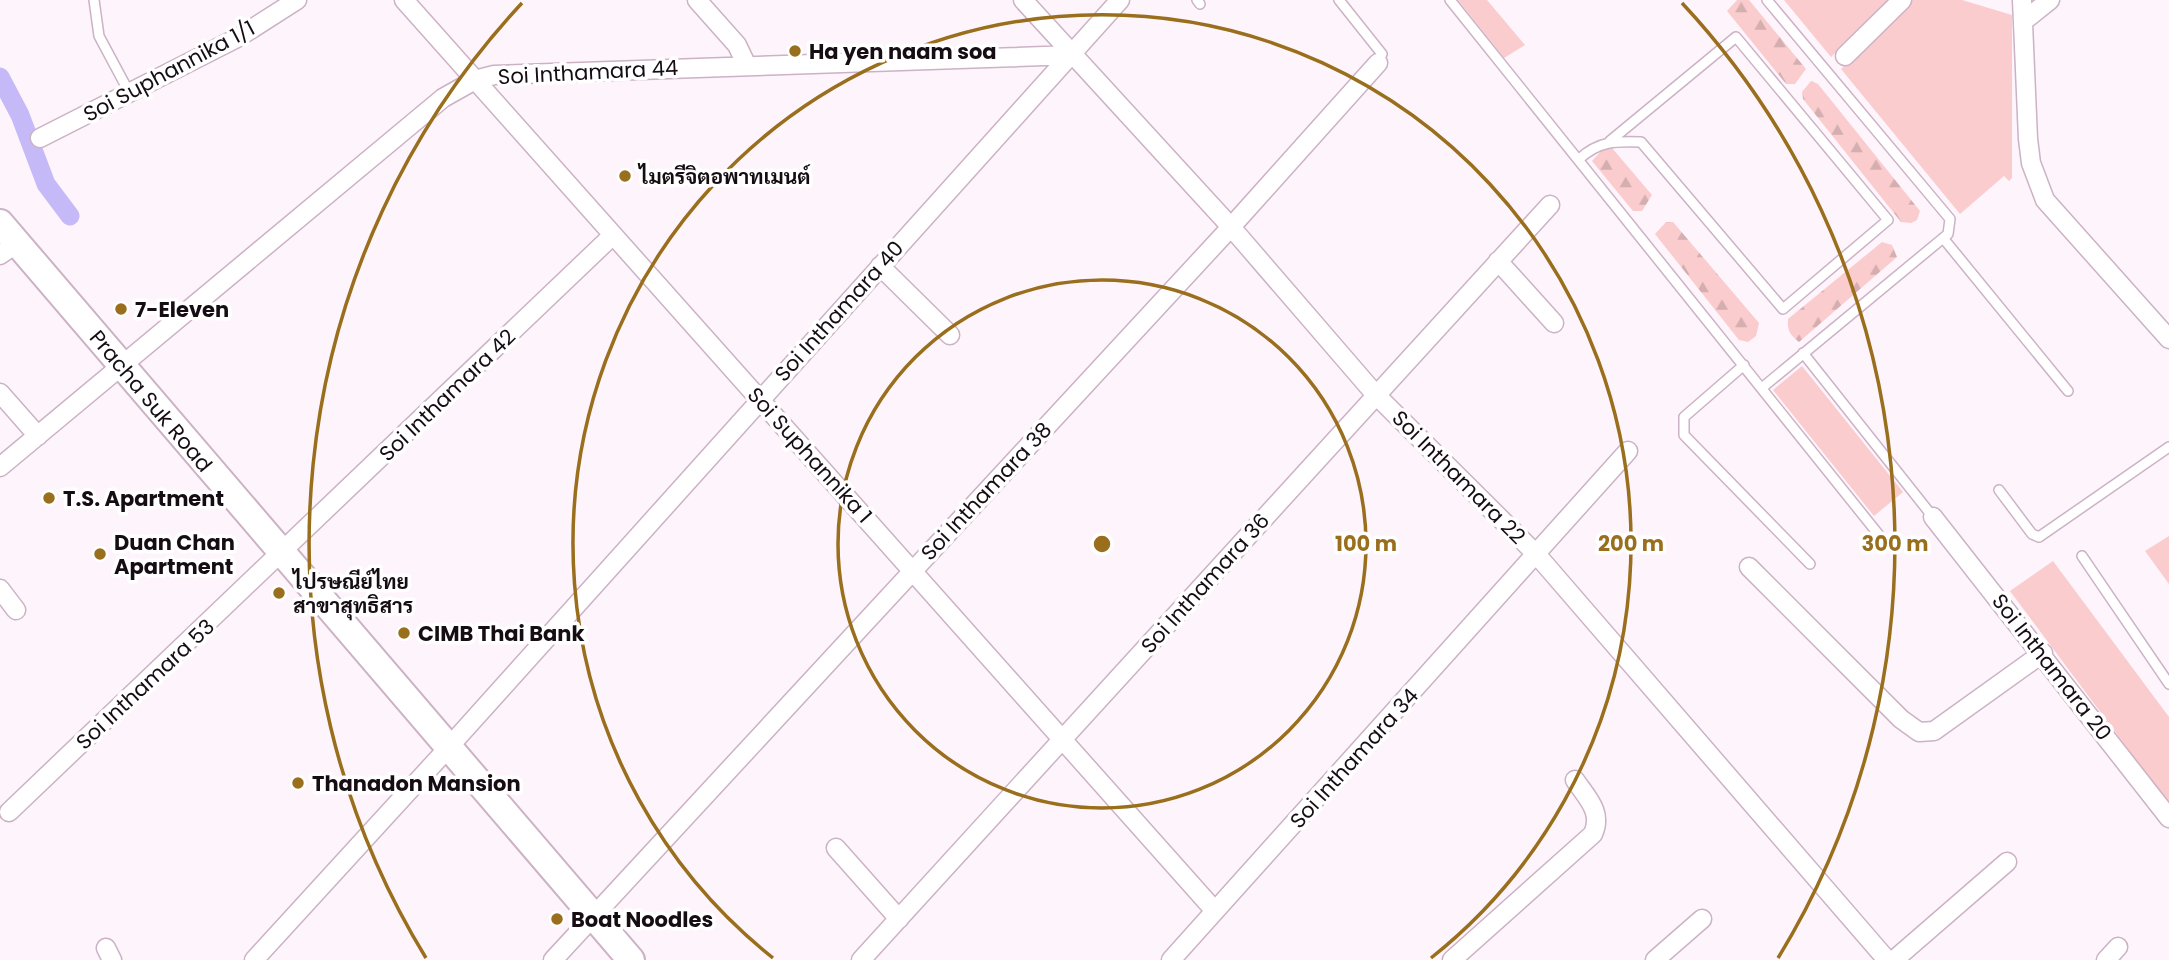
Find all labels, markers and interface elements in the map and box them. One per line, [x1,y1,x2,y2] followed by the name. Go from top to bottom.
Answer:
[78,14,260,128] street label: Soi Suphannika 1/1
[809,37,997,66] place label: Ha yen naam soa
[787,43,803,59] marker: Ha yen naam soa
[497,53,679,91] street label: Soi Inthamara 44
[637,162,811,191] place label: ไมตรีจิตอพาทเมนต์
[617,168,633,184] marker: ไมตรีจิตอพาทเมนต์
[768,234,910,388] street label: Soi Inthamara 40
[135,295,229,324] place label: 7-Eleven
[113,301,129,317] marker: 7-Eleven
[372,322,522,468] street label: Soi Inthamara 42
[83,324,219,478] street label: Pracha Suk Road
[741,381,879,529] street label: Soi Suphannika 1
[1386,404,1532,550] street label: Soi Inthamara 22
[914,415,1058,567] street label: Soi Inthamara 38
[63,484,224,513] place label: T.S. Apartment
[41,490,57,506] marker: T.S. Apartment
[1134,507,1276,659] street label: Soi Inthamara 36
[114,528,235,581] place label: Duan Chan Apartment
[1335,529,1397,558] text: 100 m
[1598,529,1664,558] text: 200 m
[1862,529,1928,558] text: 300 m
[1090,532,1114,556] centre of rings
[92,546,108,562] marker: Duan Chan Apartment
[291,567,413,621] place label: ไปรษณีย์ไทย สาขาสุทธิสาร
[271,585,287,601] marker: ไปรษณีย์ไทย สาขาสุทธิสาร
[1985,587,2119,747] street label: Soi Inthamara 20
[69,612,221,756] street label: Soi Inthamara 53
[418,619,584,648] place label: CIMB Thai Bank
[396,625,412,641] marker: CIMB Thai Bank
[1283,682,1425,834] street label: Soi Inthamara 34
[312,769,521,798] place label: Thanadon Mansion
[290,775,306,791] marker: Thanadon Mansion
[571,905,713,934] place label: Boat Noodles
[549,911,565,927] marker: Boat Noodles

